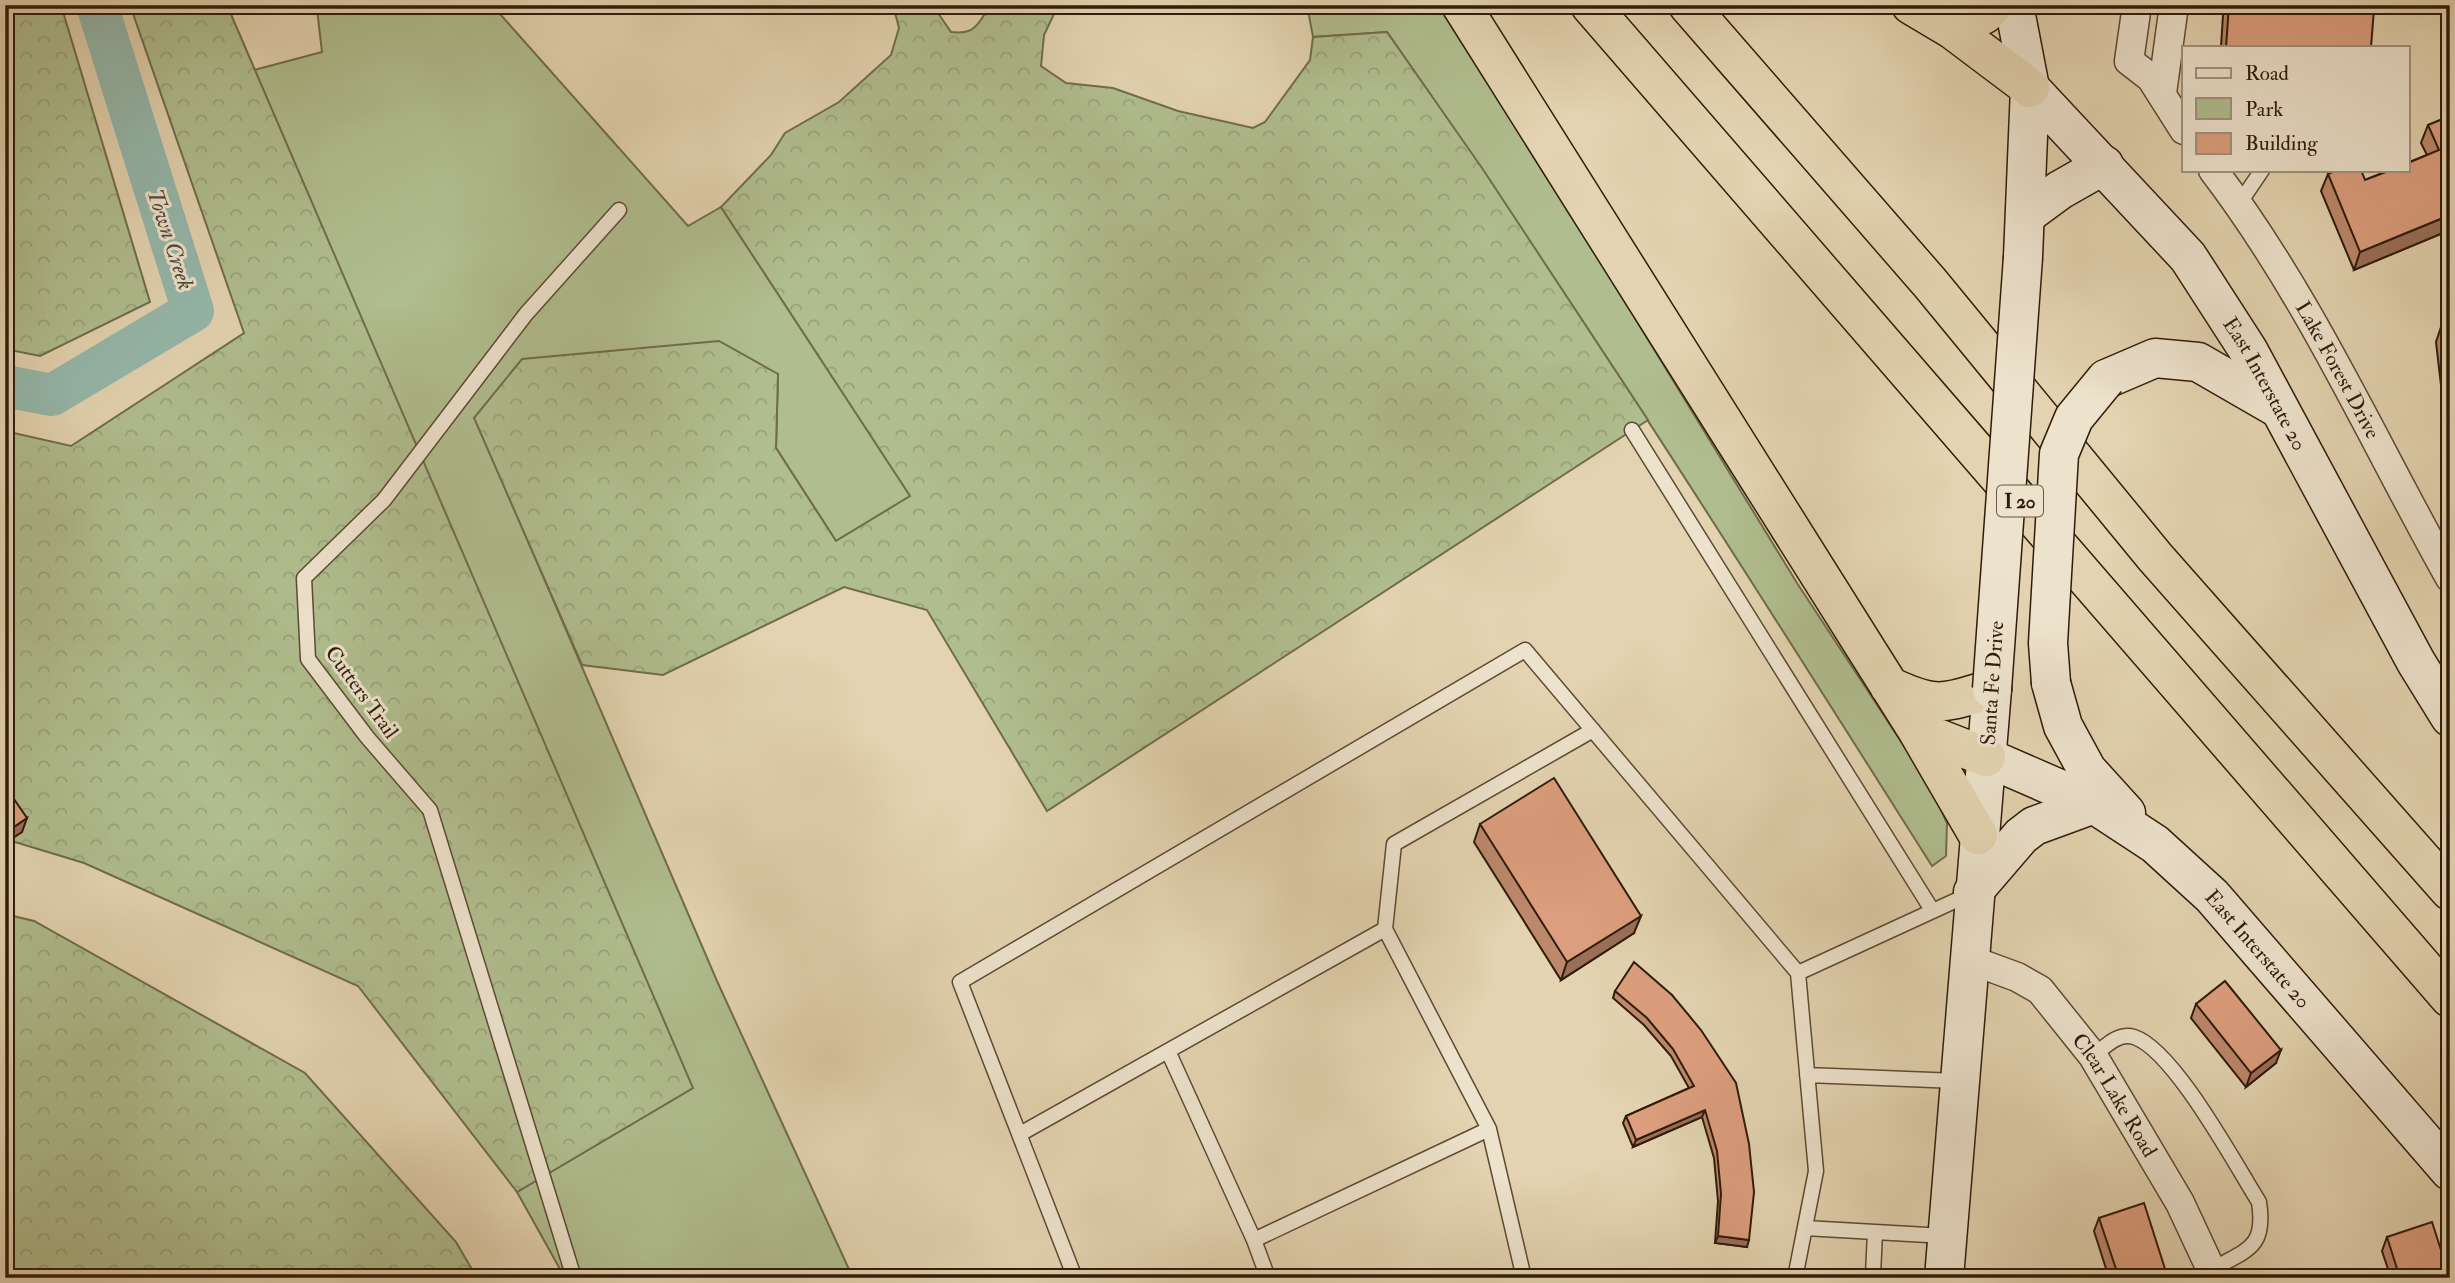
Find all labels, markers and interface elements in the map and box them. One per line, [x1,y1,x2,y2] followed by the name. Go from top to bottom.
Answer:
[2182,46,2410,172] legend
[2245,60,2290,87] text: Road
[2245,96,2283,123] text: Park
[2245,130,2318,157] text: Building
[141,185,201,293] water label: Town Creek
[2289,297,2386,444] street label: Lake Forest Drive
[2216,312,2313,456] street label: East Interstate 20
[1997,486,2043,516] road number: I 20
[1975,620,2010,746] street label: Santa Fe Drive
[319,640,405,745] street label: Cutters Trail
[2199,884,2316,1014] street label: East Interstate 20
[2066,1028,2163,1163] street label: Clear Lake Road

